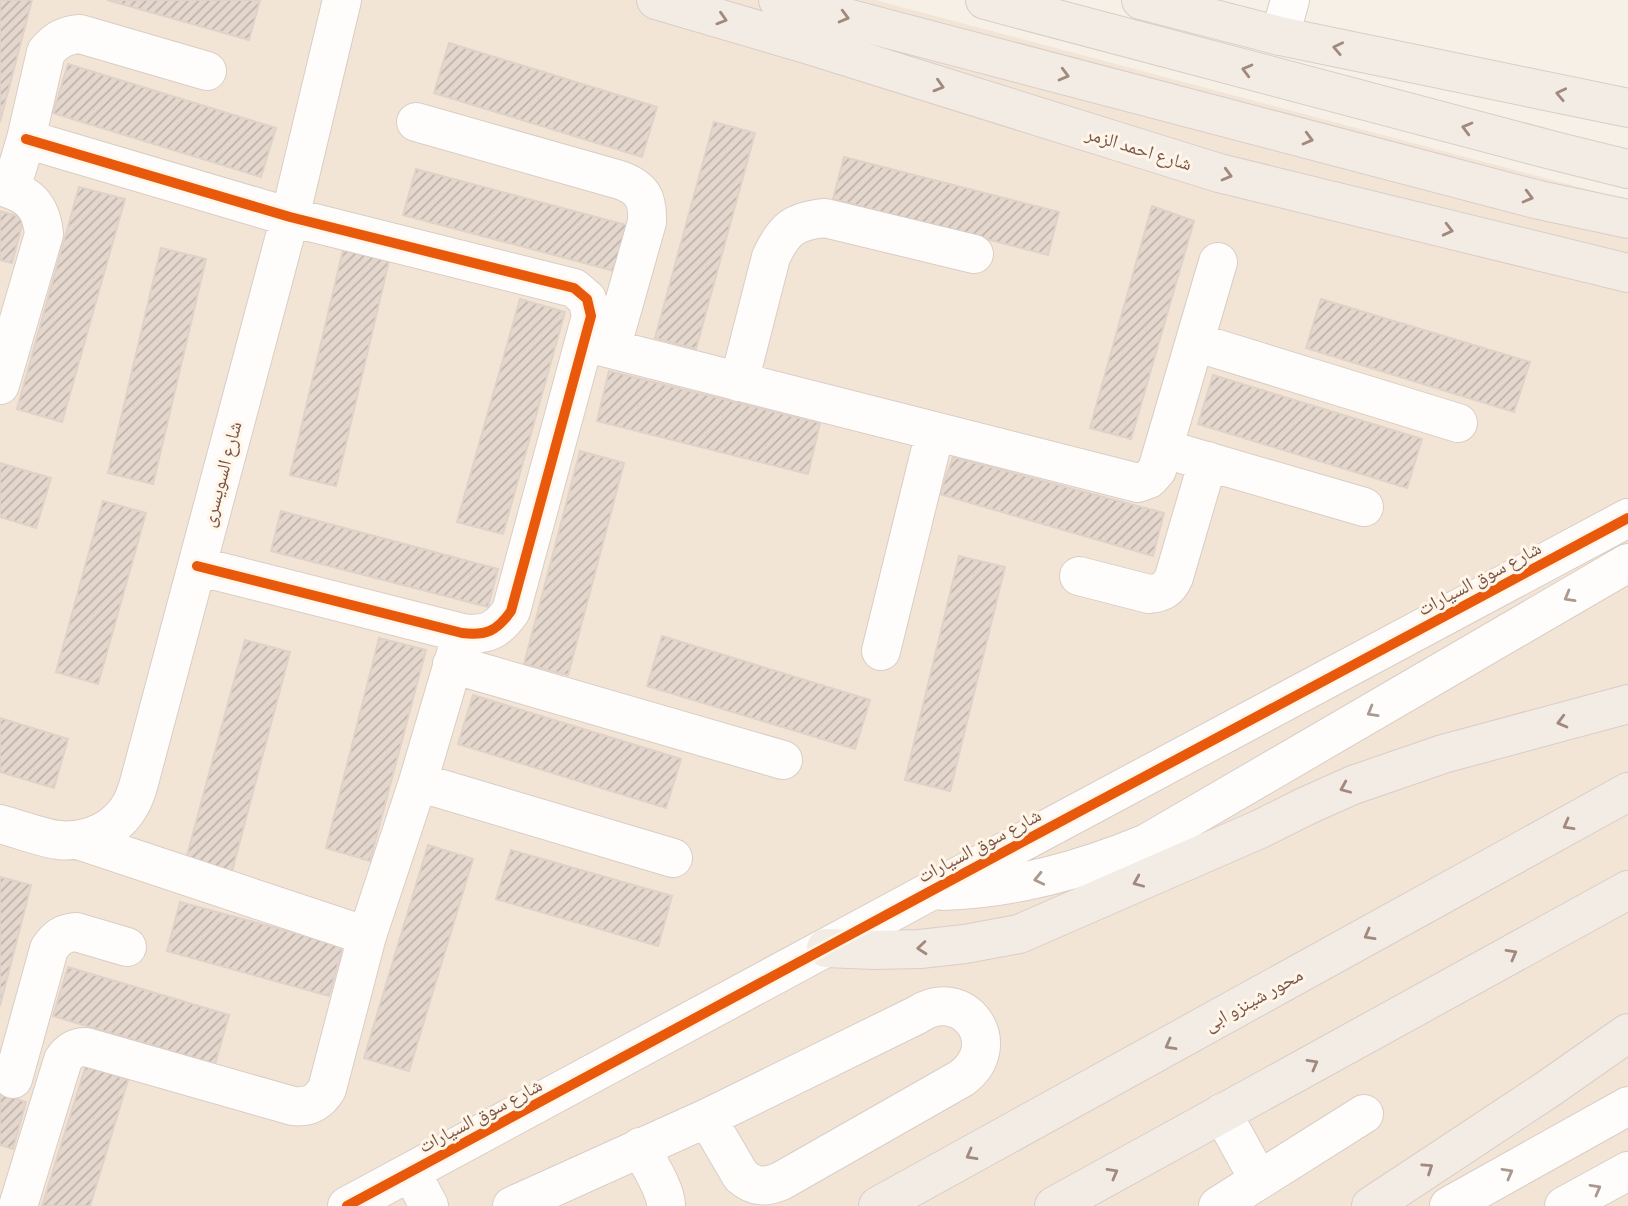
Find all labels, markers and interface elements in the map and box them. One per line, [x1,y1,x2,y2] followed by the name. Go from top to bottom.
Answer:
[838,9,850,23] one-way arrow
[715,11,727,26] one-way arrow
[1332,41,1344,56] one-way arrow
[1241,63,1253,78] one-way arrow
[1058,67,1070,81] one-way arrow
[933,78,945,92] one-way arrow
[1555,87,1567,102] one-way arrow
[1081,120,1195,178] street label: شارع احمد الزمر
[1461,122,1473,136] one-way arrow
[1301,131,1313,145] one-way arrow
[1221,167,1233,181] one-way arrow
[1522,189,1534,203] one-way arrow
[1442,222,1454,236] one-way arrow
[195,418,250,530] street label: شارع السويسرى
[1413,535,1546,623] street label: شارع سوق السيارات
[1564,589,1577,602] one-way arrow
[1367,704,1380,717] one-way arrow
[1556,714,1568,728] one-way arrow
[1340,780,1352,794] one-way arrow
[913,802,1046,890] street label: شارع سوق السيارات
[1563,817,1576,830] one-way arrow
[1033,870,1045,885] one-way arrow
[1133,874,1145,888] one-way arrow
[1364,927,1376,940] one-way arrow
[916,940,927,955] one-way arrow
[1505,949,1517,962] one-way arrow
[1199,962,1308,1039] street label: محور شينزو ابى
[1165,1037,1177,1050] one-way arrow
[1306,1058,1318,1072] one-way arrow
[414,1072,547,1160] street label: شارع سوق السيارات
[965,1147,978,1160] one-way arrow
[1421,1163,1434,1176] one-way arrow
[1106,1168,1119,1181] one-way arrow
[1501,1168,1514,1181] one-way arrow
[1589,1183,1601,1197] one-way arrow

